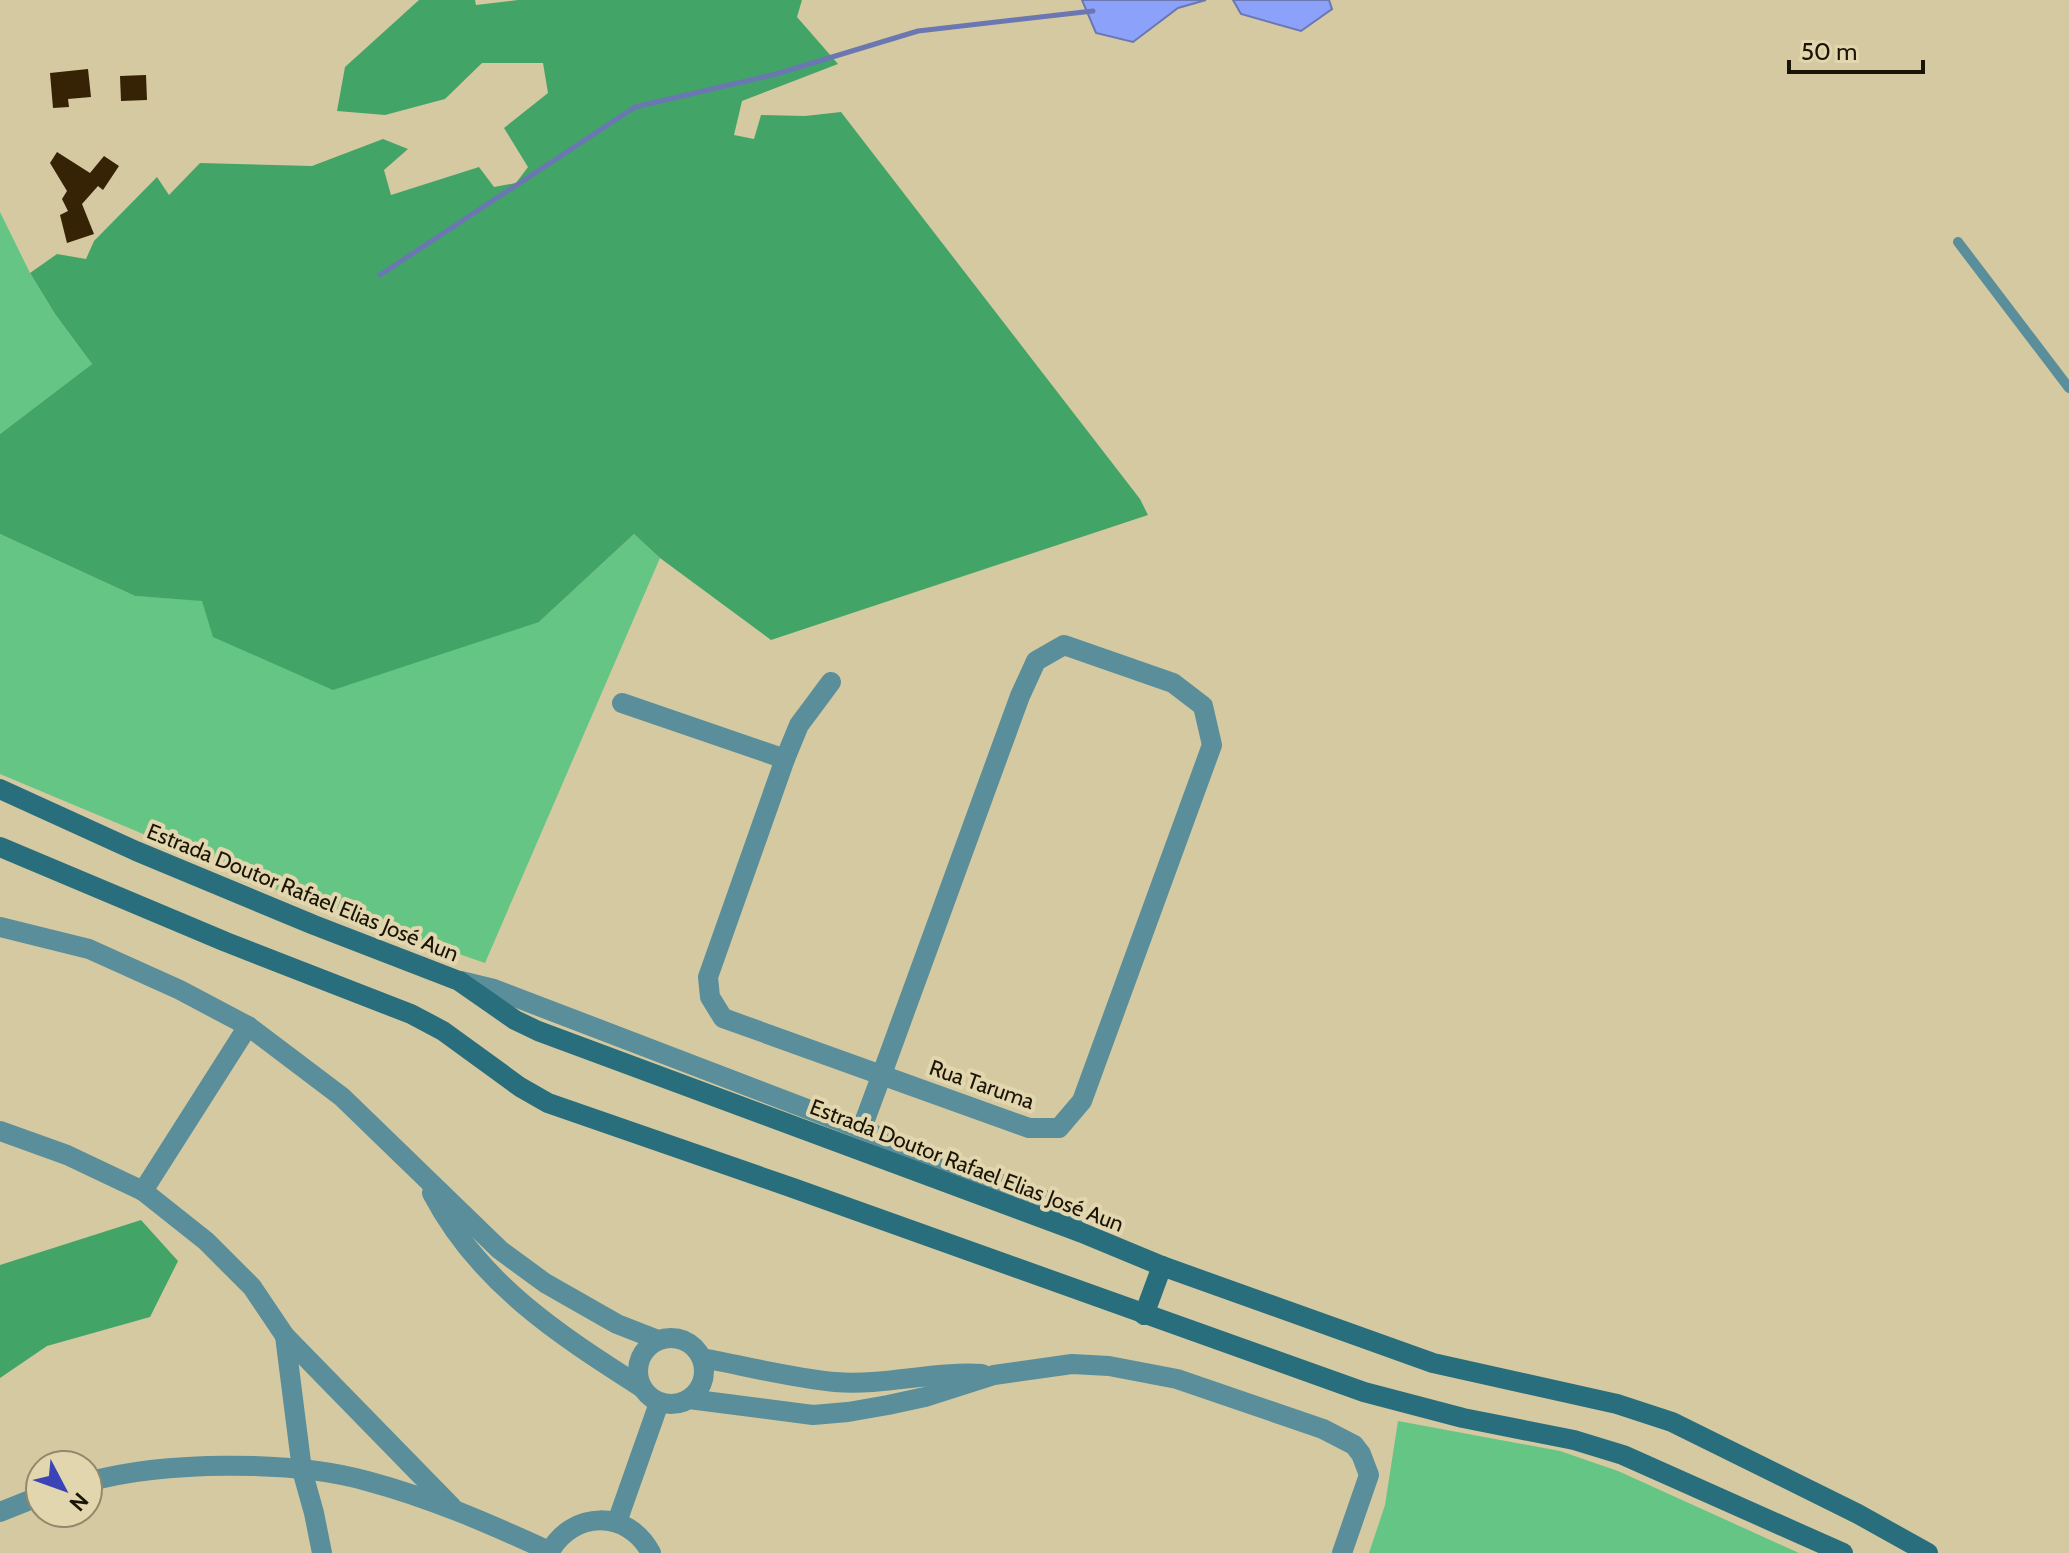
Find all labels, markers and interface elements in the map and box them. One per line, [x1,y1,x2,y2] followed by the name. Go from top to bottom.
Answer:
[1789,24,1923,74] scale bar
[1801,37,1857,66] text: 50 m
[143,817,463,967] street label: Estrada Doutor Rafael Elias José Aun
[926,1054,1038,1115] street label: Rua Taruma
[806,1093,1127,1238] street label: Estrada Doutor Rafael Elias José Aun
[24,1449,104,1529] north arrow
[63,1487,94,1517] text: N

